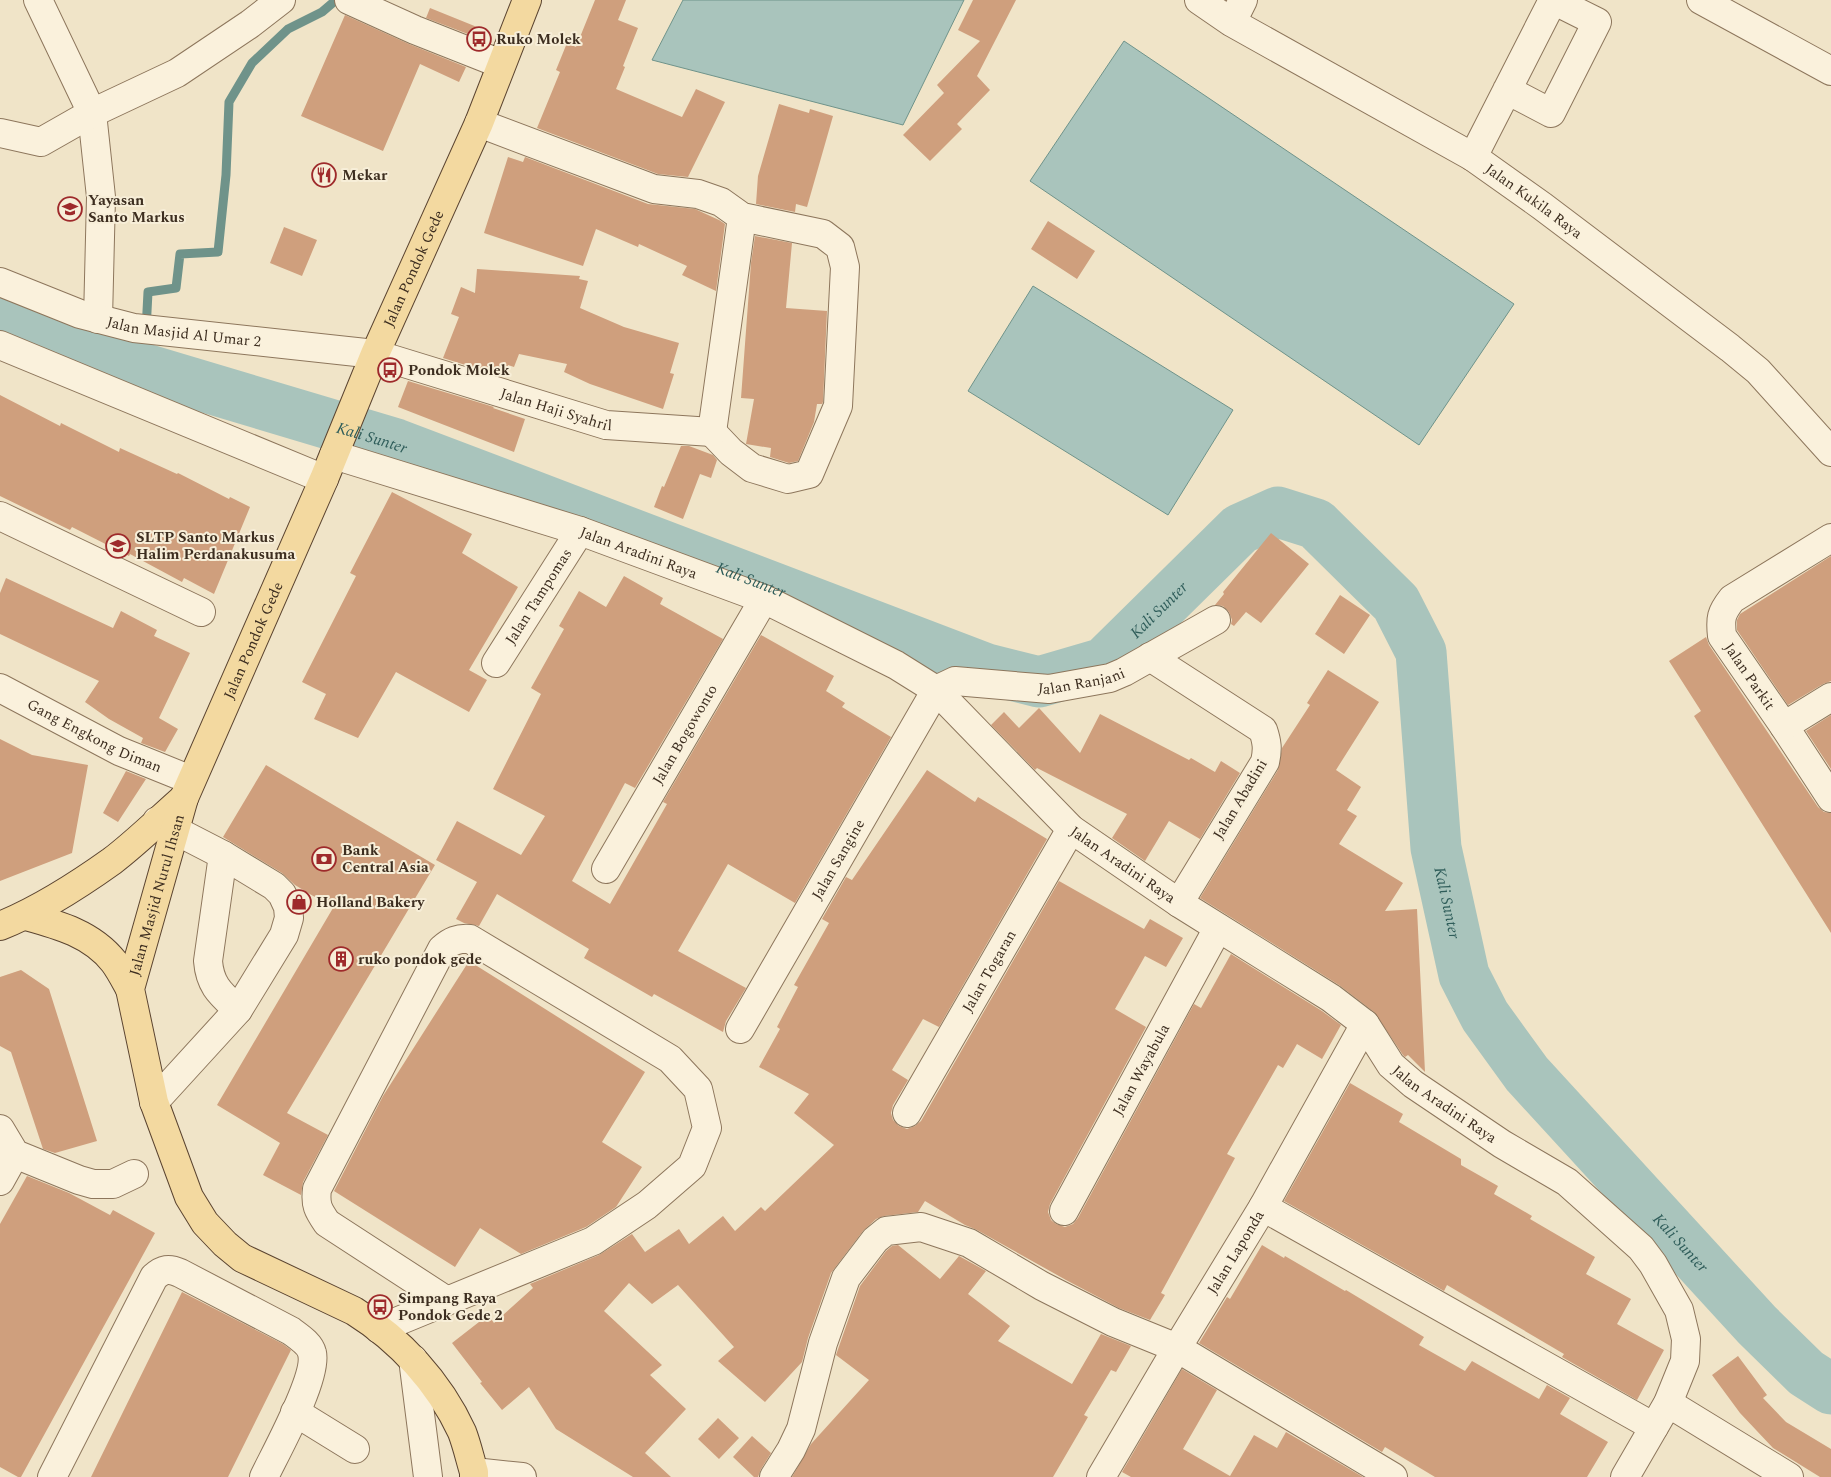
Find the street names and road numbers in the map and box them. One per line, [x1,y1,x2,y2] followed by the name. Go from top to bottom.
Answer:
[1480,158,1588,245] street label: Jalan Kukila Raya
[378,206,450,331] street label: Jalan Pondok Gede
[104,310,262,354] street label: Jalan Masjid Al Umar 2
[497,382,613,437] street label: Jalan Haji Syahril
[576,521,701,586] street label: Jalan Aradini Raya
[500,544,578,649] street label: Jalan Tampomas
[218,578,290,703] street label: Jalan Pondok Gede
[1718,638,1781,715] street label: Jalan Parkit
[1037,662,1129,701] street label: Jalan Ranjani
[647,680,724,789] street label: Jalan Bogowonto
[23,693,165,779] street label: Gang Engkong Diman
[1207,755,1273,844] street label: Jalan Abadini
[123,812,191,979] street label: Jalan Masjid Nurul Ihsan
[806,815,871,904] street label: Jalan Sangine
[1065,820,1181,910] street label: Jalan Aradini Raya
[956,925,1023,1017] street label: Jalan Togaran
[1107,1019,1176,1120] street label: Jalan Wayabula
[1387,1060,1502,1150] street label: Jalan Aradini Raya
[1201,1205,1271,1299] street label: Jalan Laponda

